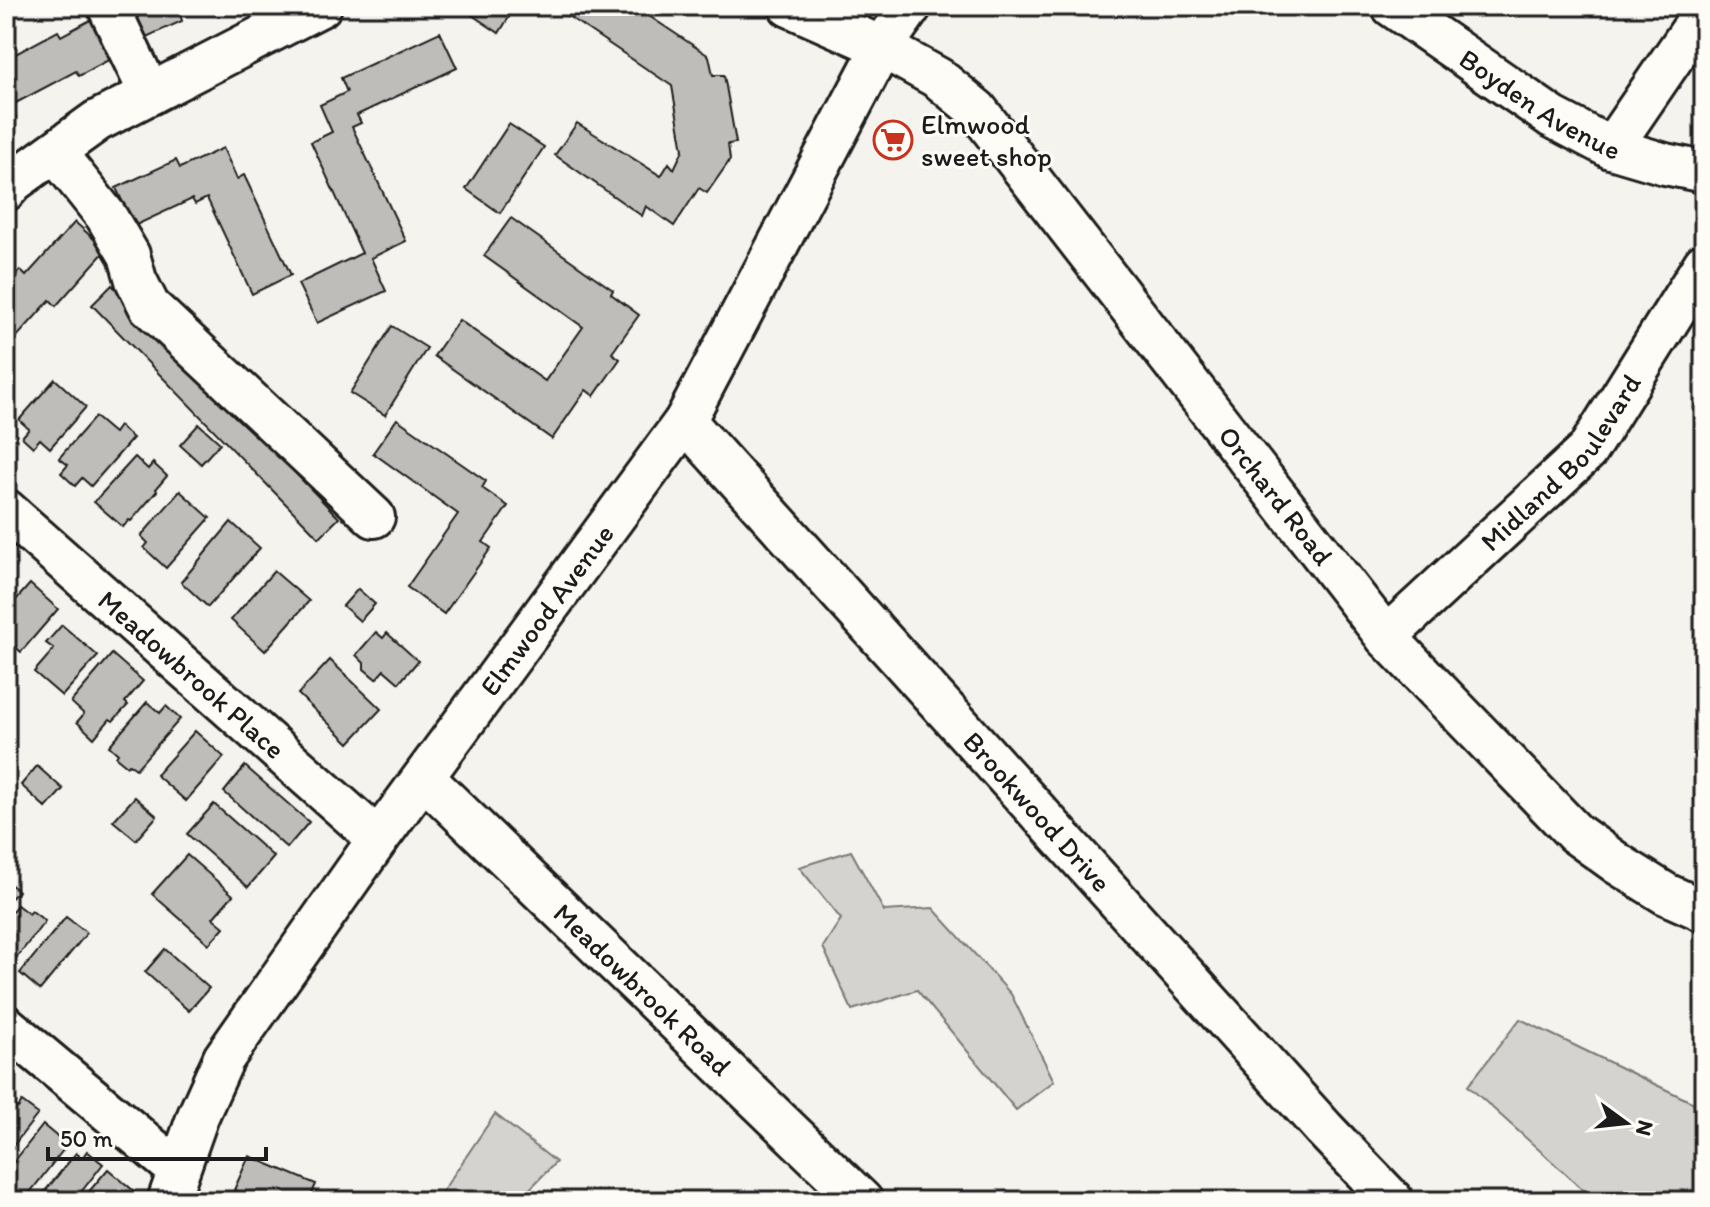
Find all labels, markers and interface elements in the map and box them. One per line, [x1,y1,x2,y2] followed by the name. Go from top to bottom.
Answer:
[1453,41,1624,167] street label: Boyden Avenue
[921,107,1052,173] place label: Elmwood sweet shop
[872,119,914,161] supermarket icon: Elmwood sweet shop
[1473,368,1648,558] street label: Midland Boulevard
[1212,419,1341,572] street label: Orchard Road
[472,517,621,702] street label: Elmwood Avenue
[91,583,292,766] street label: Meadowbrook Place
[956,724,1118,899] street label: Brookwood Drive
[547,896,739,1083] street label: Meadowbrook Road
[1586,1083,1666,1163] north arrow
[48,1111,266,1161] scale bar
[1630,1117,1660,1139] text: N
[60,1124,113,1153] text: 50 m

